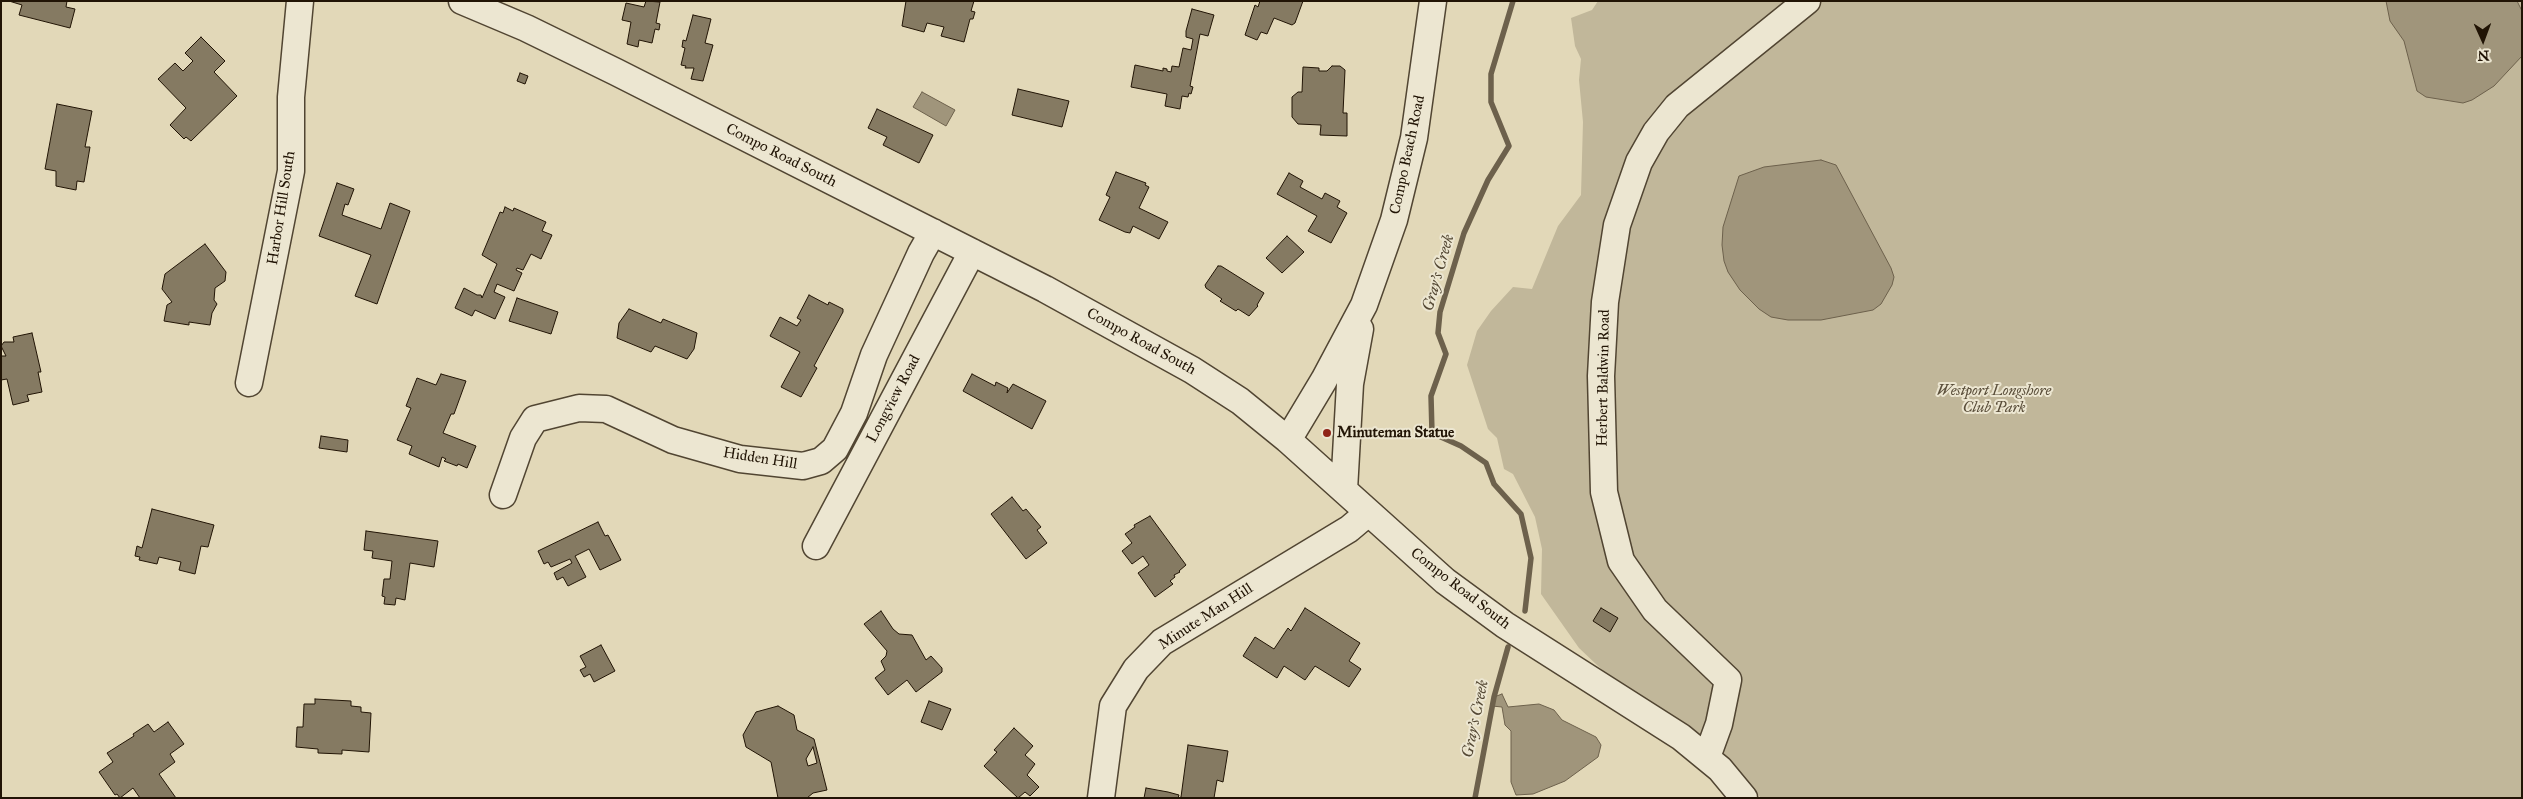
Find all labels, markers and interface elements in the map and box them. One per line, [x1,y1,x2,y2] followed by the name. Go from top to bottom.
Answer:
[2458,15,2508,65] north arrow
[2477,47,2490,64] text: N
[1387,94,1429,216] street label: Compo Beach Road
[723,120,839,192] street label: Compo Road South
[264,150,300,266] street label: Harbor Hill South
[1419,232,1459,314] water label: Gray's Creek
[1083,305,1199,379] street label: Compo Road South
[1594,309,1614,447] street label: Herbert Baldwin Road
[863,352,925,446] street label: Longview Road
[1937,382,2051,417] park label: Westport Longshore Club Park
[1337,424,1454,442] place label: Minuteman Statue
[1321,427,1333,439] marker: Minuteman Statue
[722,444,798,474] street label: Hidden Hill
[1406,544,1514,634] street label: Compo Road South
[1155,580,1257,654] street label: Minute Man Hill
[1458,678,1494,760] water label: Gray's Creek

